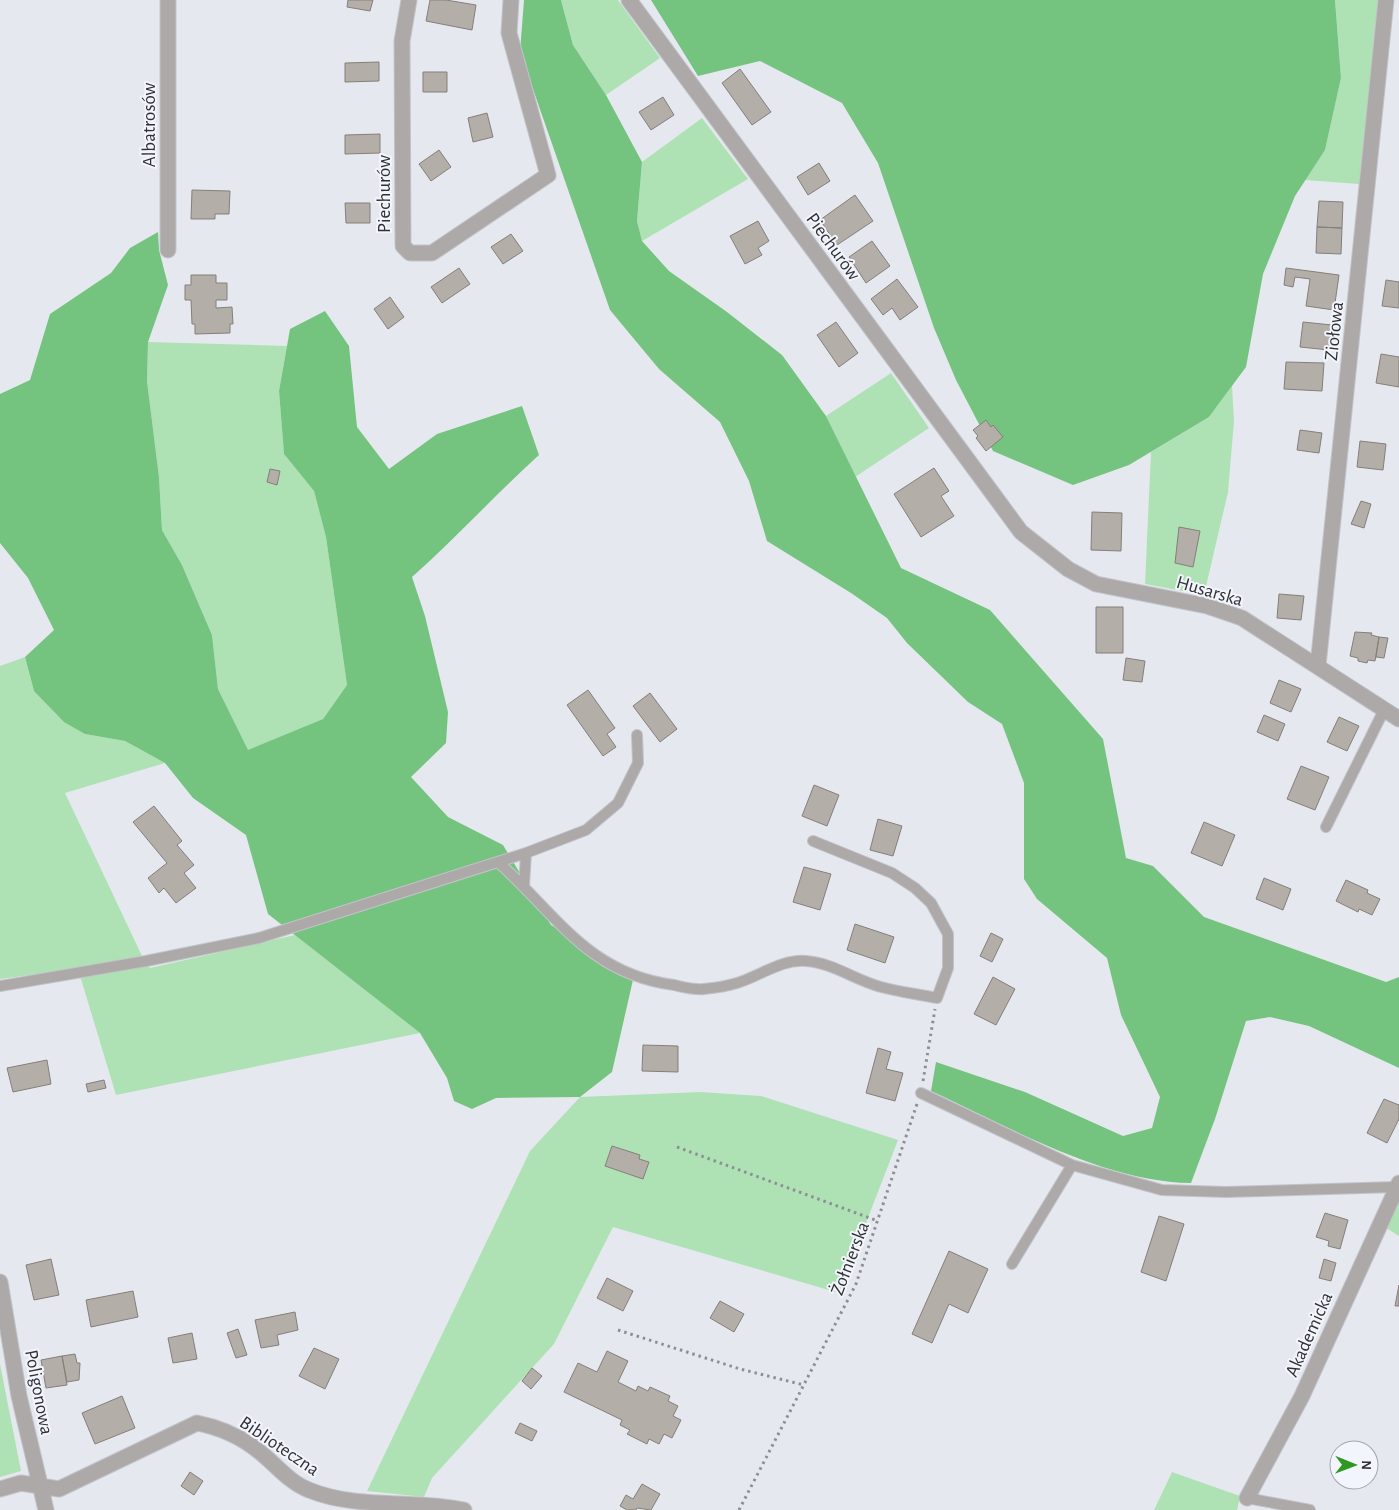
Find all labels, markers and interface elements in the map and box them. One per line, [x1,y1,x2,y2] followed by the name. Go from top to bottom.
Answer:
[140,83,159,167] street label: Albatrosów
[375,155,394,233] street label: Piechurów
[802,210,863,284] street label: Piechurów
[1322,300,1347,362] street label: Ziołowa
[1174,573,1245,610] street label: Husarska
[827,1219,873,1298] street label: Żołnierska
[1282,1289,1337,1380] street label: Akademicka
[21,1348,56,1437] street label: Poligonowa
[236,1413,323,1480] street label: Biblioteczna
[1329,1440,1379,1490] north arrow
[1359,1460,1373,1470] text: N

